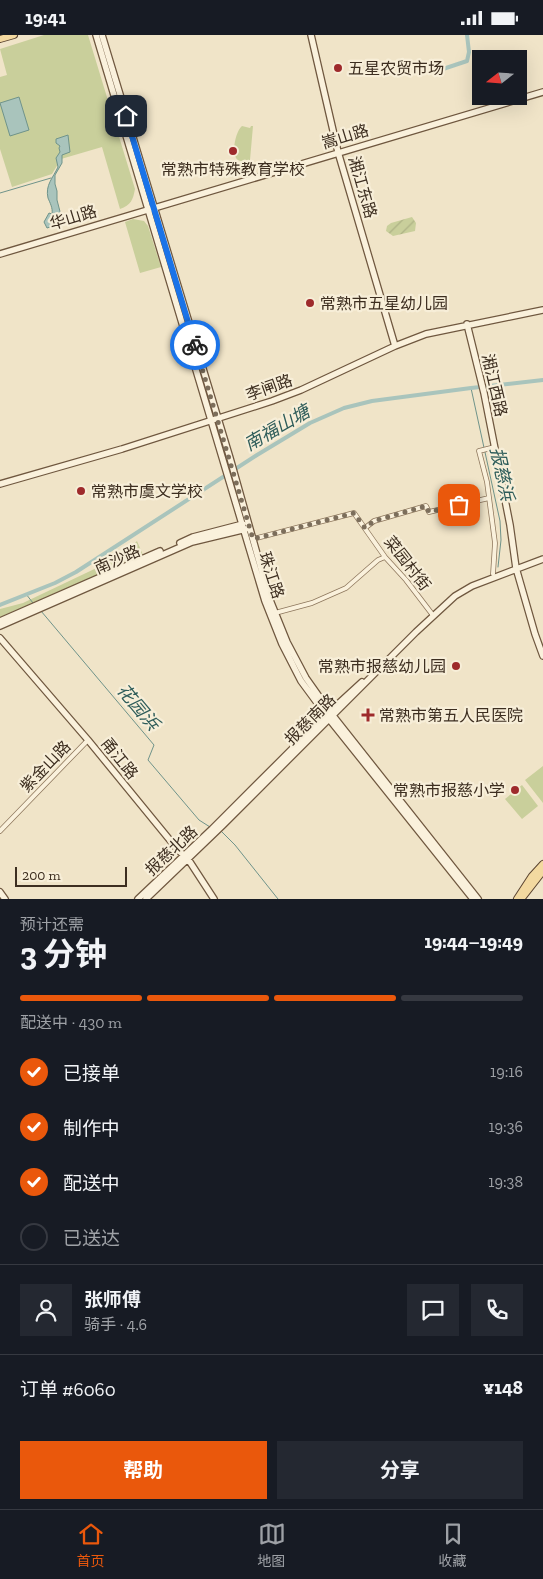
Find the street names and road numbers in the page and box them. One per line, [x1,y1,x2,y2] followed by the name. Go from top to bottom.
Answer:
[319,120,371,153] street label: 嵩山路
[345,154,380,221] street label: 湘江东路
[47,201,99,234] street label: 华山路
[478,352,511,418] street label: 湘江西路
[243,370,295,405] street label: 李闸路
[380,532,435,594] street label: 菜园村街
[91,541,143,578] street label: 南沙路
[255,549,288,601] street label: 珠江路
[281,690,340,749] street label: 报慈南路
[97,734,142,783] street label: 甬江路
[16,737,74,796] street label: 紫金山路
[141,822,201,879] street label: 报慈北路

